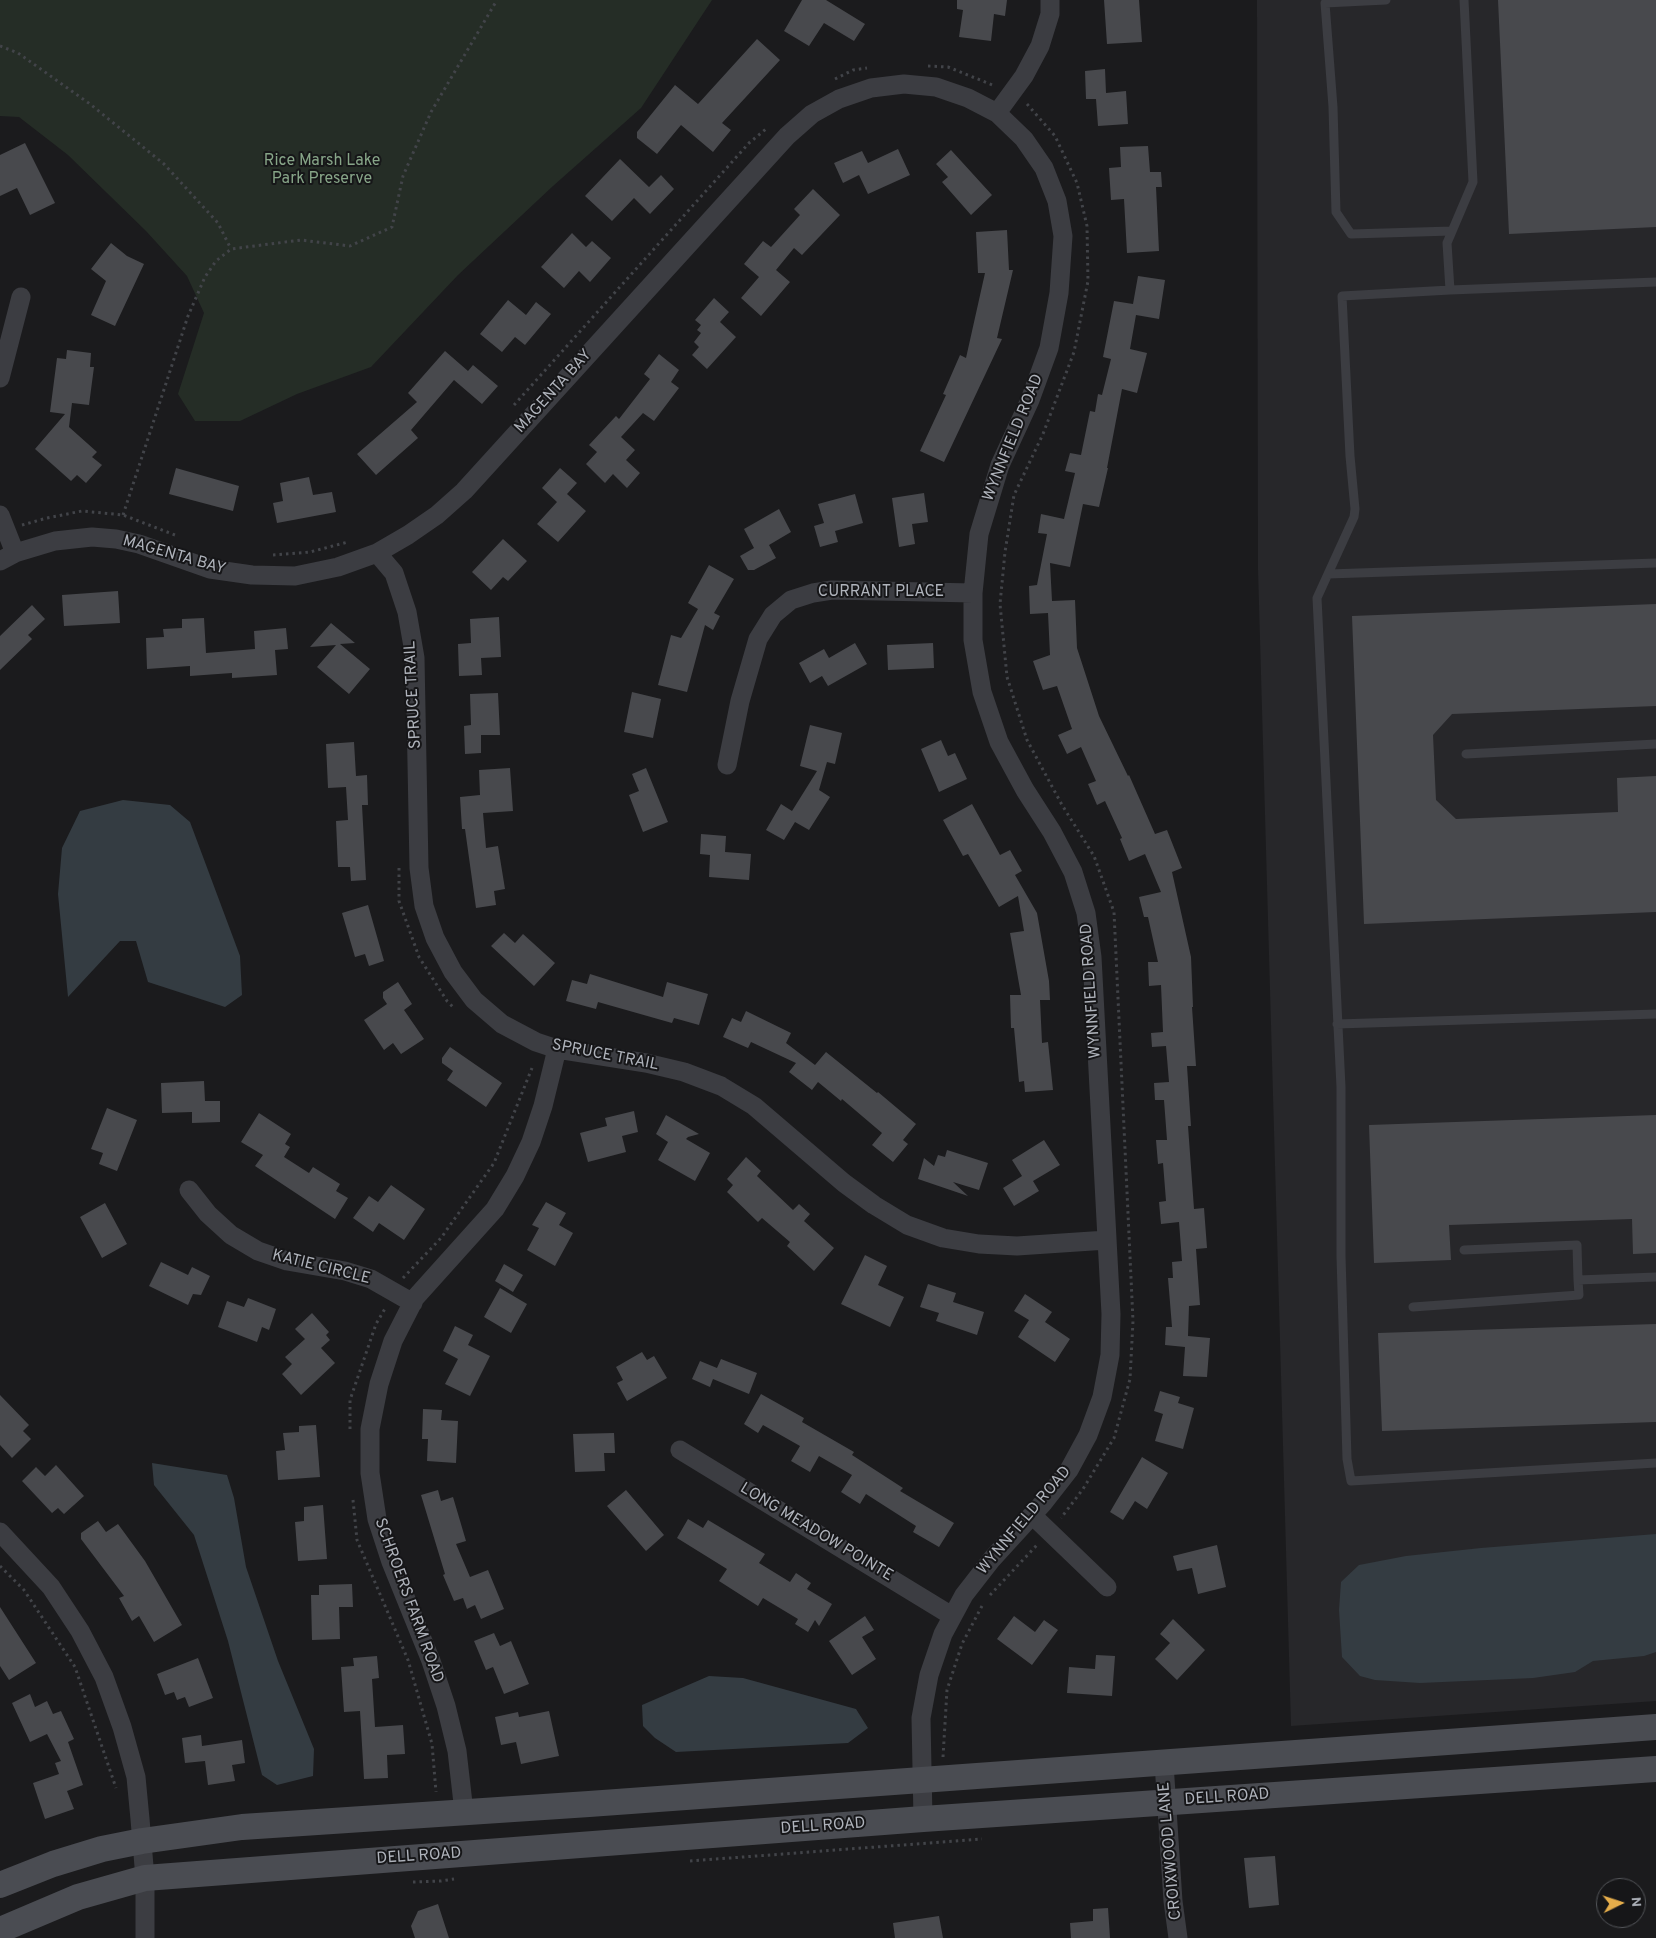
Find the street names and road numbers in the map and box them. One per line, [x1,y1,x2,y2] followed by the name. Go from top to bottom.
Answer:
[511,346,597,438] street label: MAGENTA BAY
[980,372,1048,504] street label: WYNNFIELD ROAD
[120,532,228,580] street label: MAGENTA BAY
[818,583,944,603] street label: CURRANT PLACE
[402,640,426,750] street label: SPRUCE TRAIL
[1078,923,1106,1059] street label: WYNNFIELD ROAD
[550,1036,660,1076] street label: SPRUCE TRAIL
[270,1247,372,1289] street label: KATIE CIRCLE
[974,1463,1076,1579] street label: WYNNFIELD ROAD
[736,1480,896,1586] street label: LONG MEADOW POINTE
[369,1516,447,1686] street label: SCHROERS FARM ROAD
[1155,1781,1187,1921] street label: CROIXWOOD LANE
[1184,1785,1270,1811] street label: DELL ROAD
[780,1814,866,1840] street label: DELL ROAD
[376,1844,462,1870] street label: DELL ROAD

